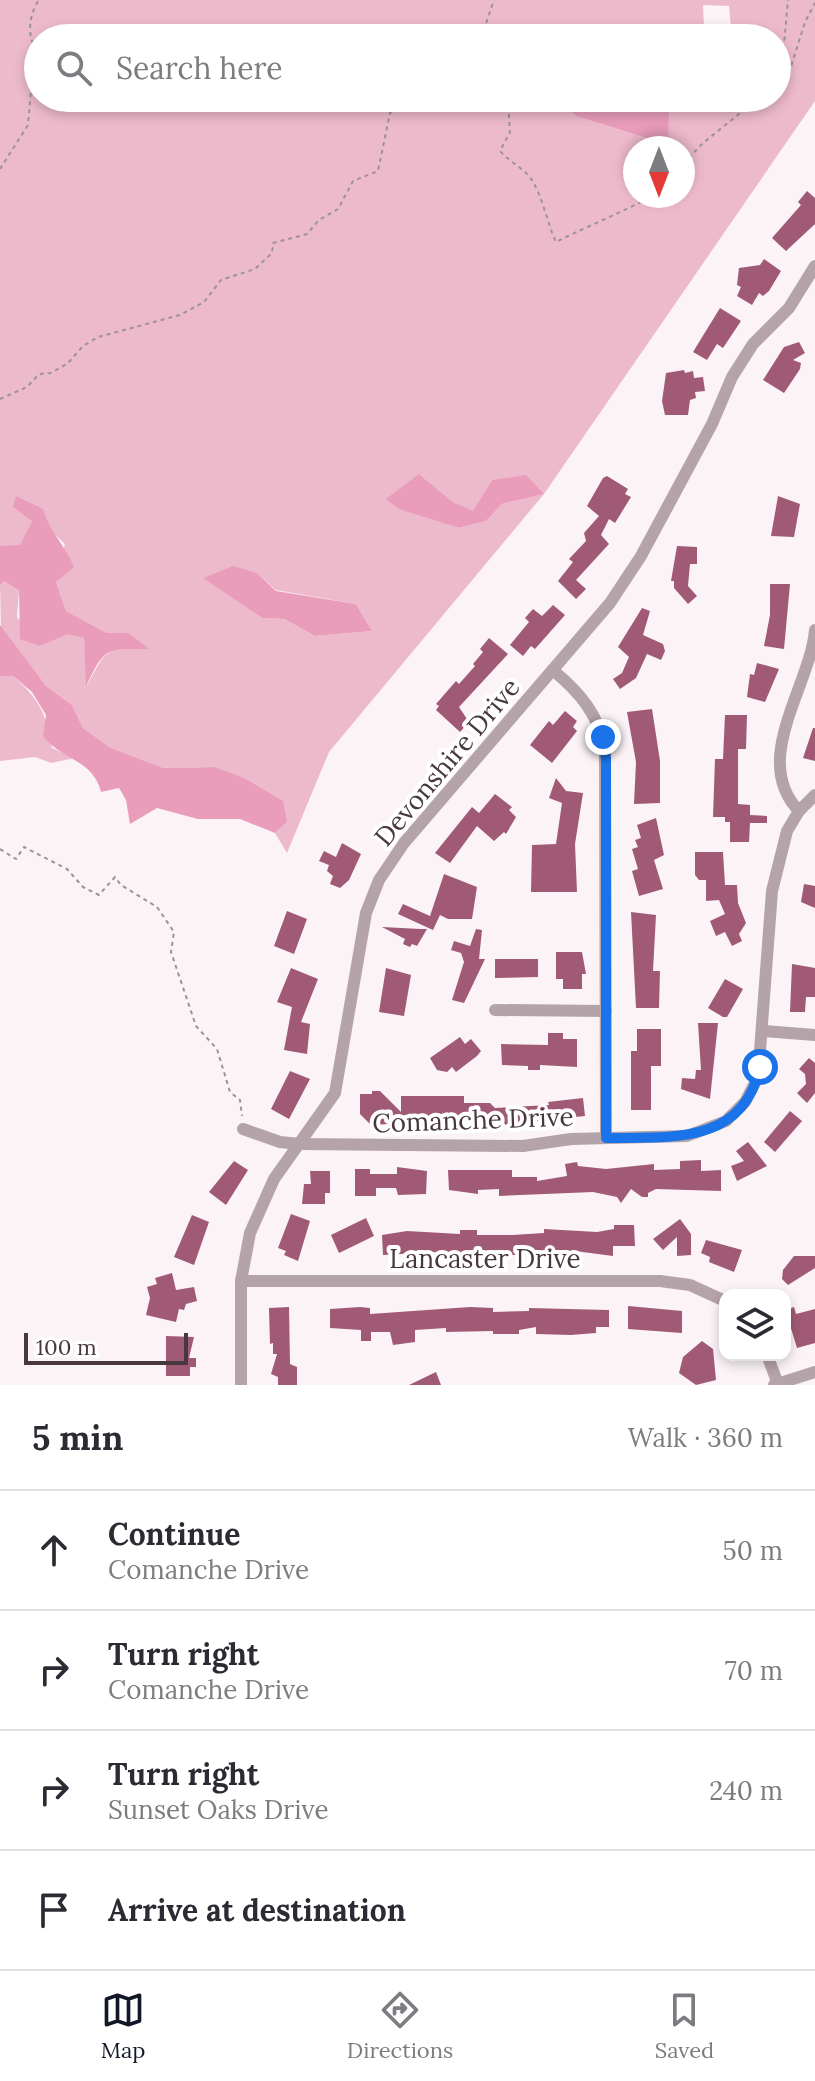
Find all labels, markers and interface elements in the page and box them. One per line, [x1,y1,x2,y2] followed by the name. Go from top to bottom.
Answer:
[24,24,791,112] search box
[52,46,96,90] icon: search
[116,49,283,87] text: Search here
[623,136,695,208] north arrow
[367,671,527,852] street label: Devonshire Drive
[585,719,621,755] route end
[742,1049,778,1085] route start
[372,1099,574,1140] street label: Comanche Drive
[389,1242,581,1275] street label: Lancaster Drive
[719,1289,791,1361] map controls
[719,1289,791,1361] button: layers
[24,1329,188,1365] scale bar
[36,1333,97,1361] text: 100 m
[32,1416,123,1459] text: 5 min
[628,1421,783,1454] text: Walk · 360 m
[108,1515,240,1553] text: Continue
[32,1528,76,1572] icon: ahead
[723,1534,783,1567] text: 50 m
[108,1553,309,1586] text: Comanche Drive
[108,1635,259,1673] text: Turn right
[32,1648,76,1692] icon: right
[725,1654,783,1687] text: 70 m
[108,1673,309,1706] text: Comanche Drive
[108,1755,259,1793] text: Turn right
[32,1768,76,1812] icon: right
[709,1774,783,1807] text: 240 m
[108,1793,329,1826] text: Sunset Oaks Drive
[32,1888,76,1932] icon: arrive
[108,1891,406,1929] text: Arrive at destination
[101,1988,145,2064] tab: Map
[347,1988,453,2064] tab: Directions
[655,1988,714,2064] tab: Saved

